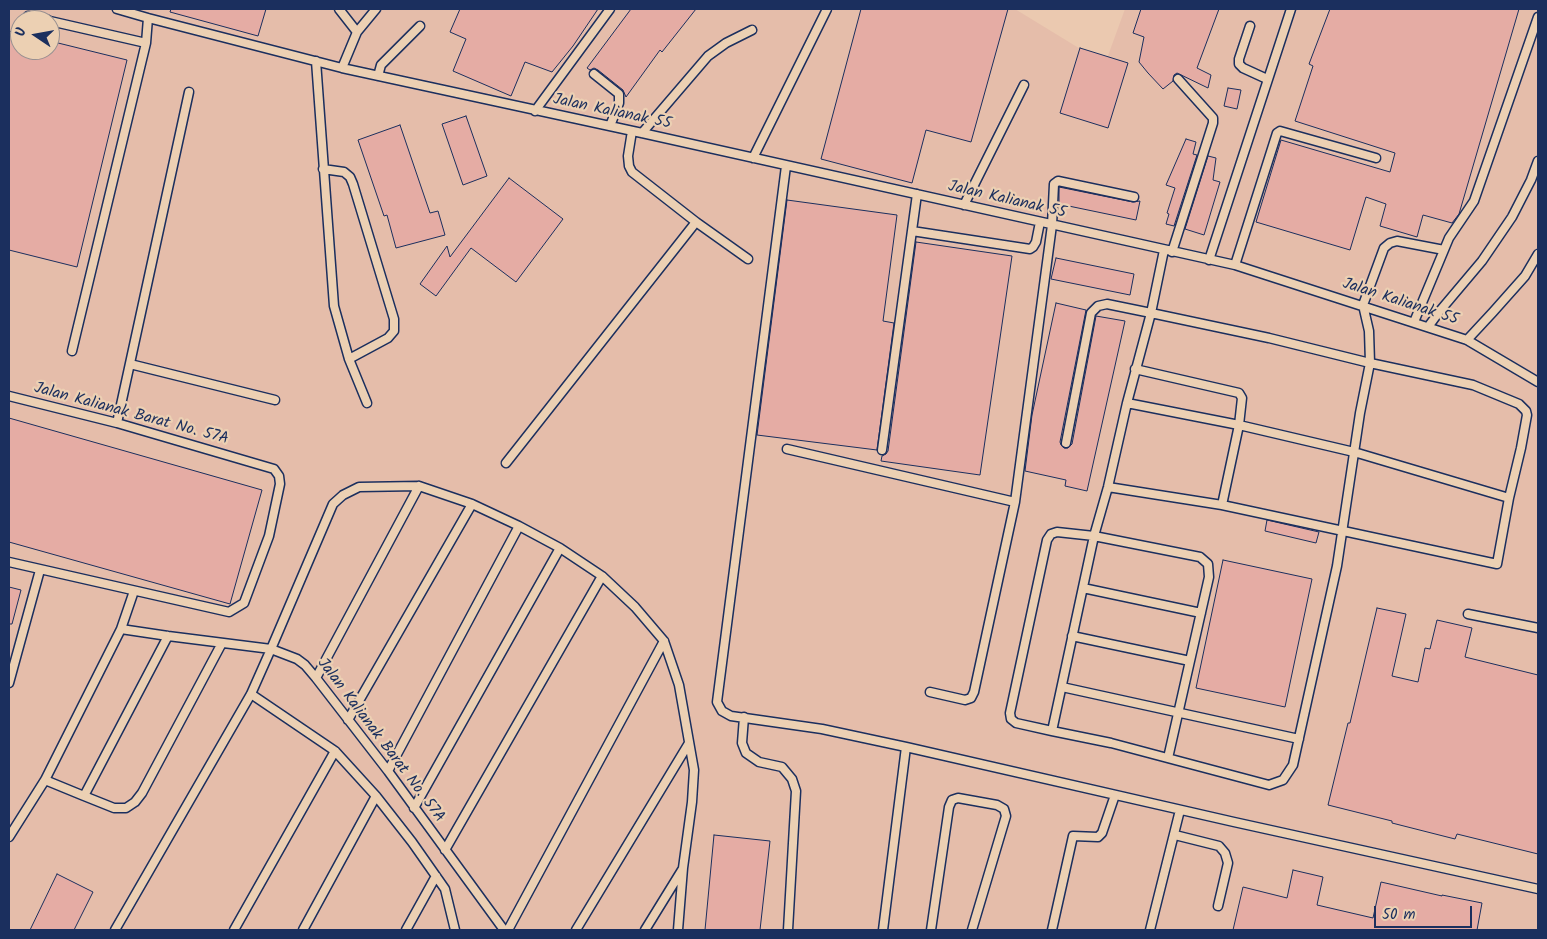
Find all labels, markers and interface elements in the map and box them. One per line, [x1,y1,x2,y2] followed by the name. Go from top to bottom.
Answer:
[10,10,60,60] north arrow
[10,26,33,38] text: U
[551,91,673,135] street label: Jalan Kalianak 55
[946,178,1068,224] street label: Jalan Kalianak 55
[1340,275,1460,331] street label: Jalan Kalianak 55
[32,380,230,450] street label: Jalan Kalianak Barat No. 57A
[312,655,448,827] street label: Jalan Kalianak Barat No. 57A
[1377,896,1474,928] scale bar
[1382,903,1416,927] text: 50 m

